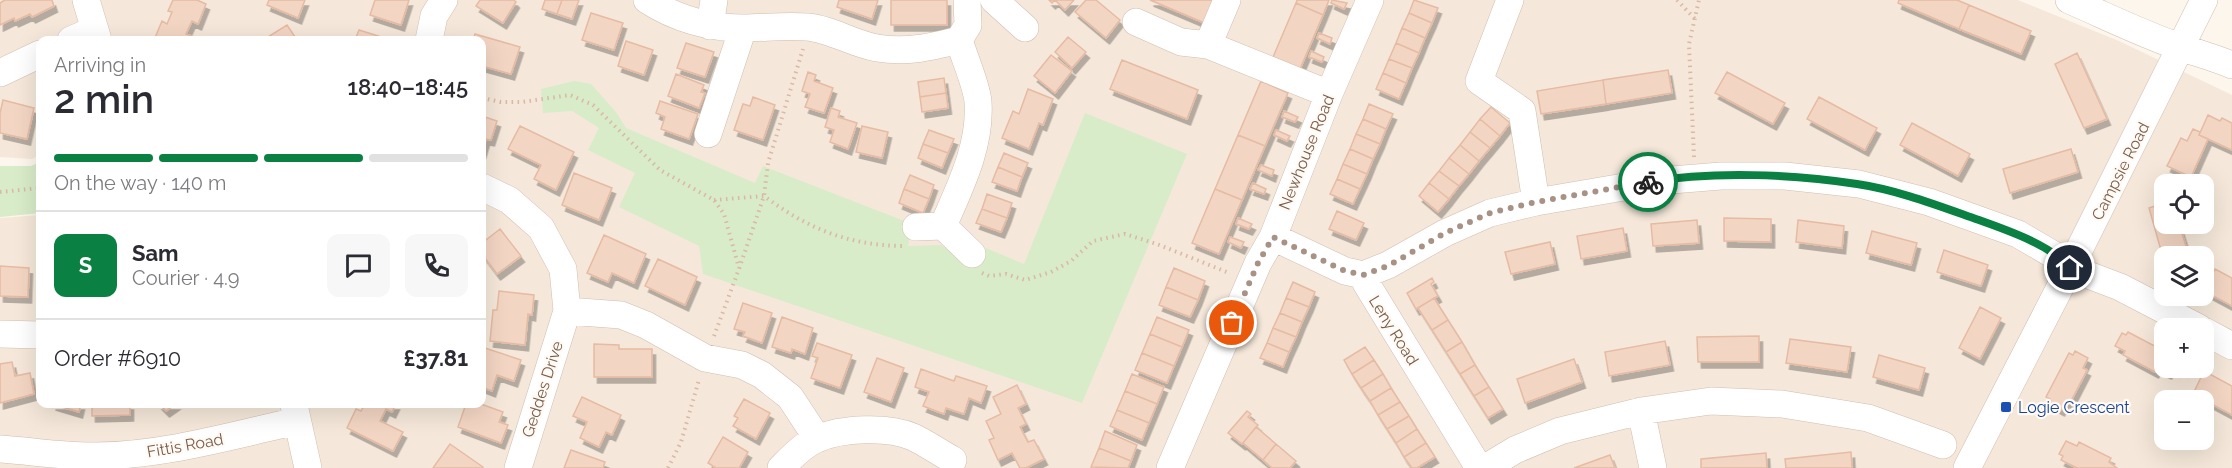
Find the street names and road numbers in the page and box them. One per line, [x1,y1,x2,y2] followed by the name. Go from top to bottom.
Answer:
[1275,92,1338,212] street label: Newhouse Road
[2088,119,2153,223] street label: Campsie Road
[1365,292,1422,369] street label: Leny Road
[518,339,567,440] street label: Geddes Drive
[145,429,225,462] street label: Fittis Road

